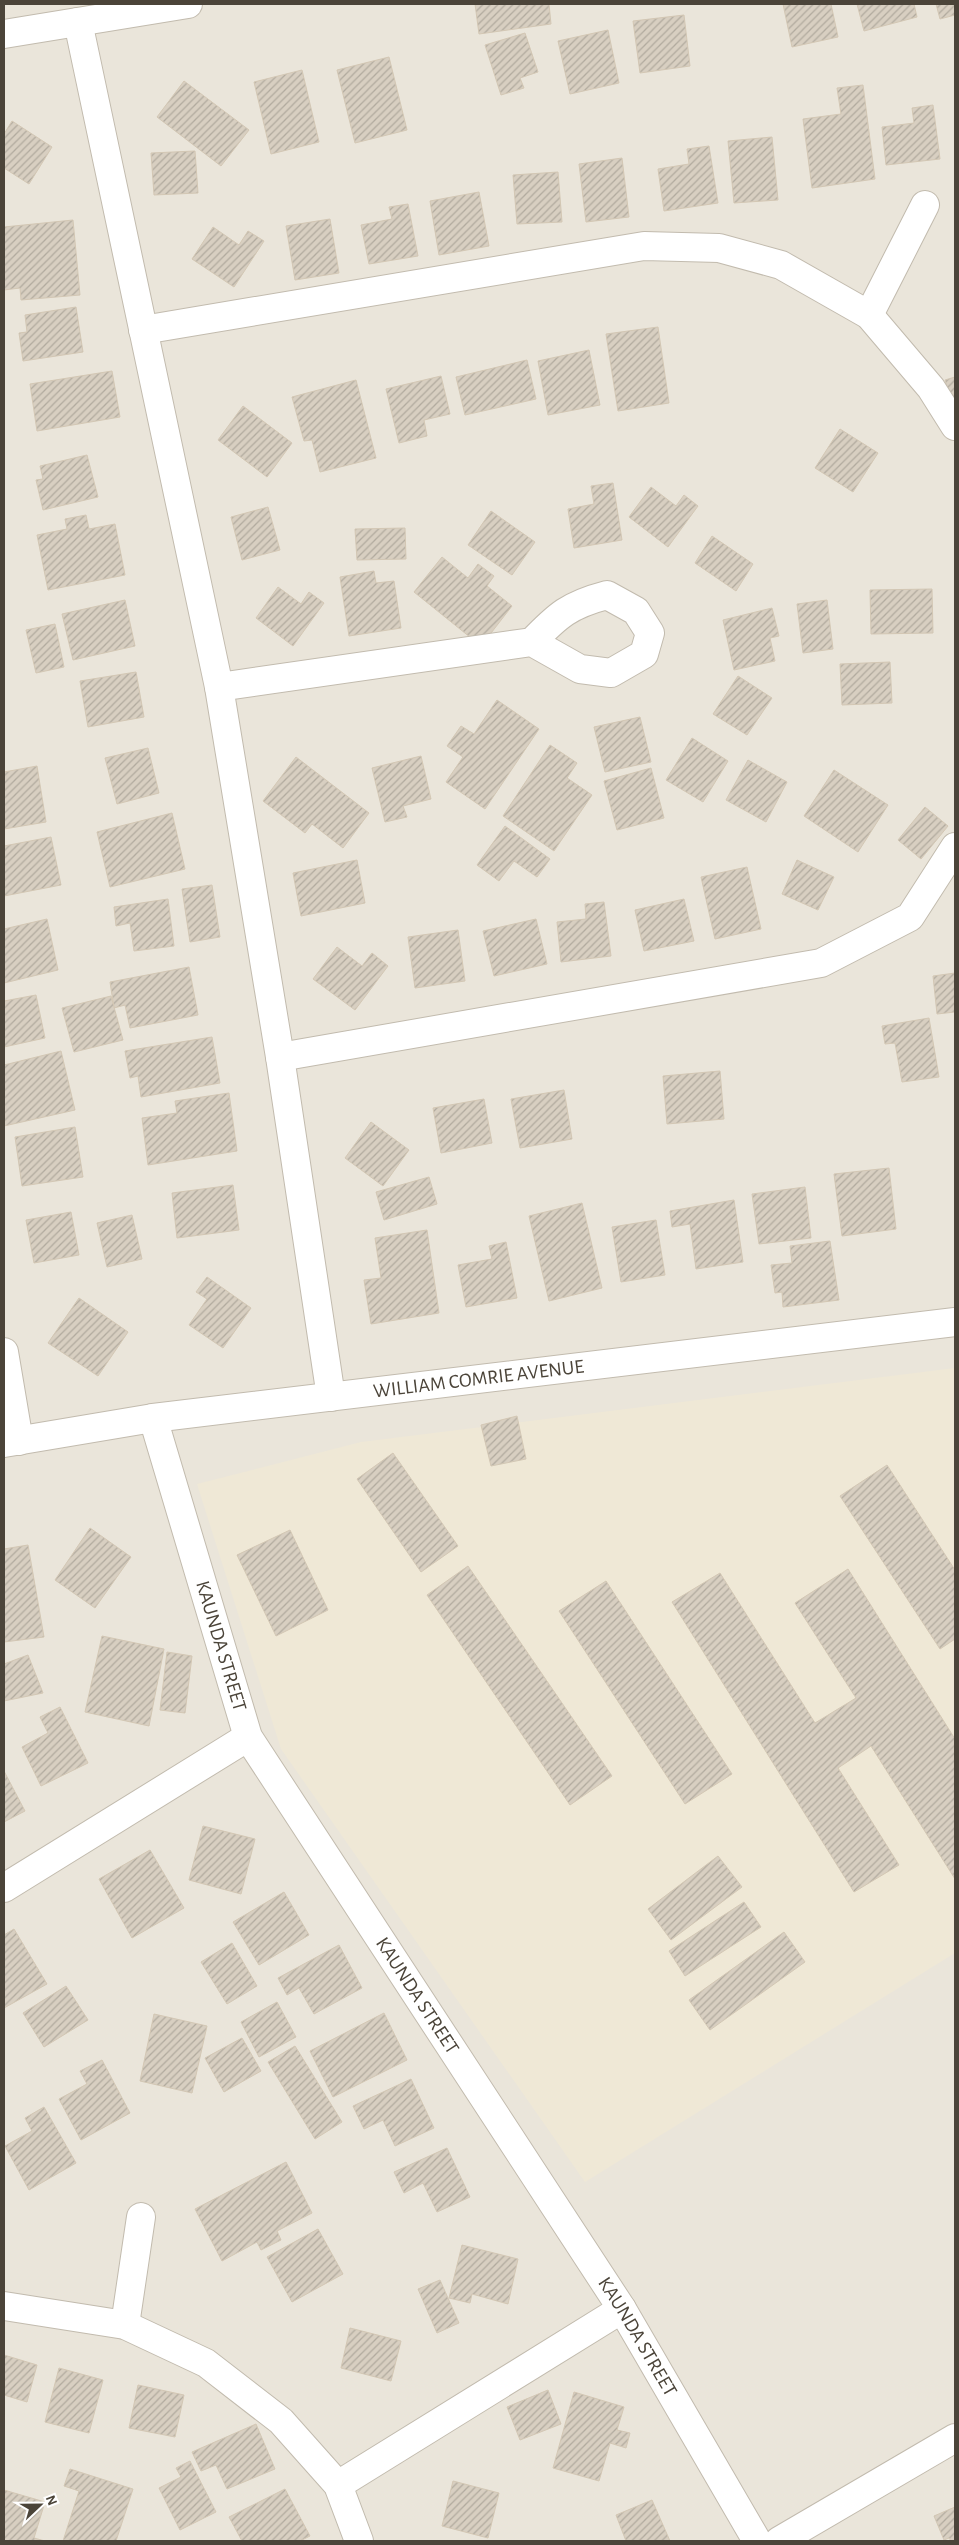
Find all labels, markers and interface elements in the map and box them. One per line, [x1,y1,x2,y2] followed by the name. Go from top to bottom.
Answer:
[372,1356,585,1402] street label: WILLIAM COMRIE AVENUE
[192,1579,250,1714] street label: KAUNDA STREET
[372,1934,463,2058] street label: KAUNDA STREET
[594,2274,681,2400] street label: KAUNDA STREET
[15,2480,65,2530] north arrow
[43,2493,59,2508] text: N

